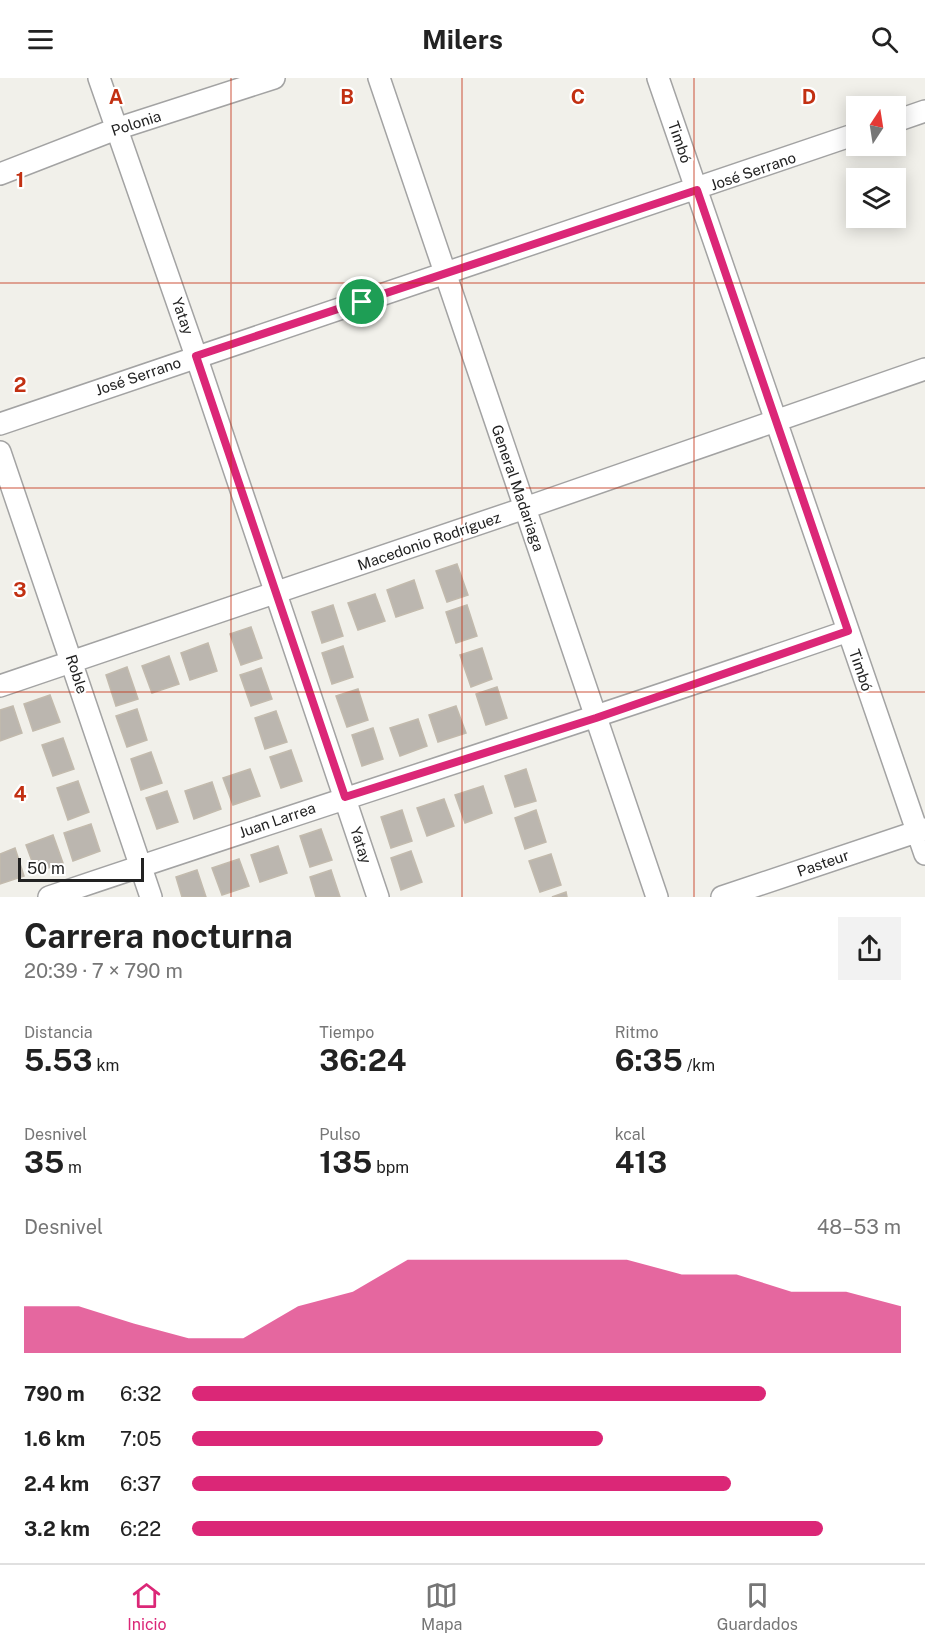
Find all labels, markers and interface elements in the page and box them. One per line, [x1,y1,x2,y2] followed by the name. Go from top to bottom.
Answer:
[24,23,57,56] icon: menu
[422,23,503,55] text: Milers
[868,23,901,56] icon: search
[109,85,123,109] text: A
[340,85,354,109] text: B
[571,85,585,109] text: C
[802,85,816,109] text: D
[846,96,906,156] north arrow
[846,96,906,228] map controls
[109,107,163,139] street label: Polonia
[665,119,695,165] street label: Timbó
[708,148,798,194] street label: José Serrano
[16,168,24,192] text: 1
[846,168,906,228] button: layers
[336,276,387,327] pin
[345,285,378,318] icon: arrive
[169,295,197,337] street label: Yatay
[93,353,183,399] street label: José Serrano
[14,373,26,397] text: 2
[488,422,548,554] street label: General Madariaga
[355,509,503,573] street label: Macedonio Rodríguez
[13,578,27,602] text: 3
[846,647,876,693] street label: Timbó
[63,652,91,696] street label: Roble
[13,782,27,806] text: 4
[236,799,318,841] street label: Juan Larrea
[347,824,375,866] street label: Yatay
[795,846,851,880] street label: Pasteur
[18,855,144,882] scale bar
[27,859,65,878] text: 50 m
[24,917,293,955] text: Carrera nocturna
[838,917,901,980] button: share
[24,959,183,983] text: 20:39 · 7 × 790 m
[24,1023,93,1042] text: Distancia
[319,1023,374,1042] text: Tiempo
[615,1023,658,1042] text: Ritmo
[24,1042,93,1078] text: 5.53
[319,1042,406,1078] text: 36:24
[615,1042,683,1078] text: 6:35
[93,1056,119,1075] text: km
[683,1056,715,1075] text: /km
[24,1125,87,1144] text: Desnivel
[319,1125,361,1144] text: Pulso
[615,1125,646,1144] text: kcal
[24,1144,64,1180] text: 35
[319,1144,372,1180] text: 135
[615,1144,667,1180] text: 413
[64,1158,82,1177] text: m
[372,1158,409,1177] text: bpm
[24,1215,103,1239] text: Desnivel
[817,1215,901,1239] text: 48–53 m
[24,1382,85,1406] text: 790 m
[120,1382,161,1406] text: 6:32
[24,1427,85,1451] text: 1.6 km
[120,1427,162,1451] text: 7:05
[24,1472,89,1496] text: 2.4 km
[120,1472,161,1496] text: 6:37
[24,1517,90,1541] text: 3.2 km
[120,1517,161,1541] text: 6:22
[127,1579,167,1634] tab: Inicio
[421,1579,462,1634] tab: Mapa
[717,1579,798,1634] tab: Guardados

